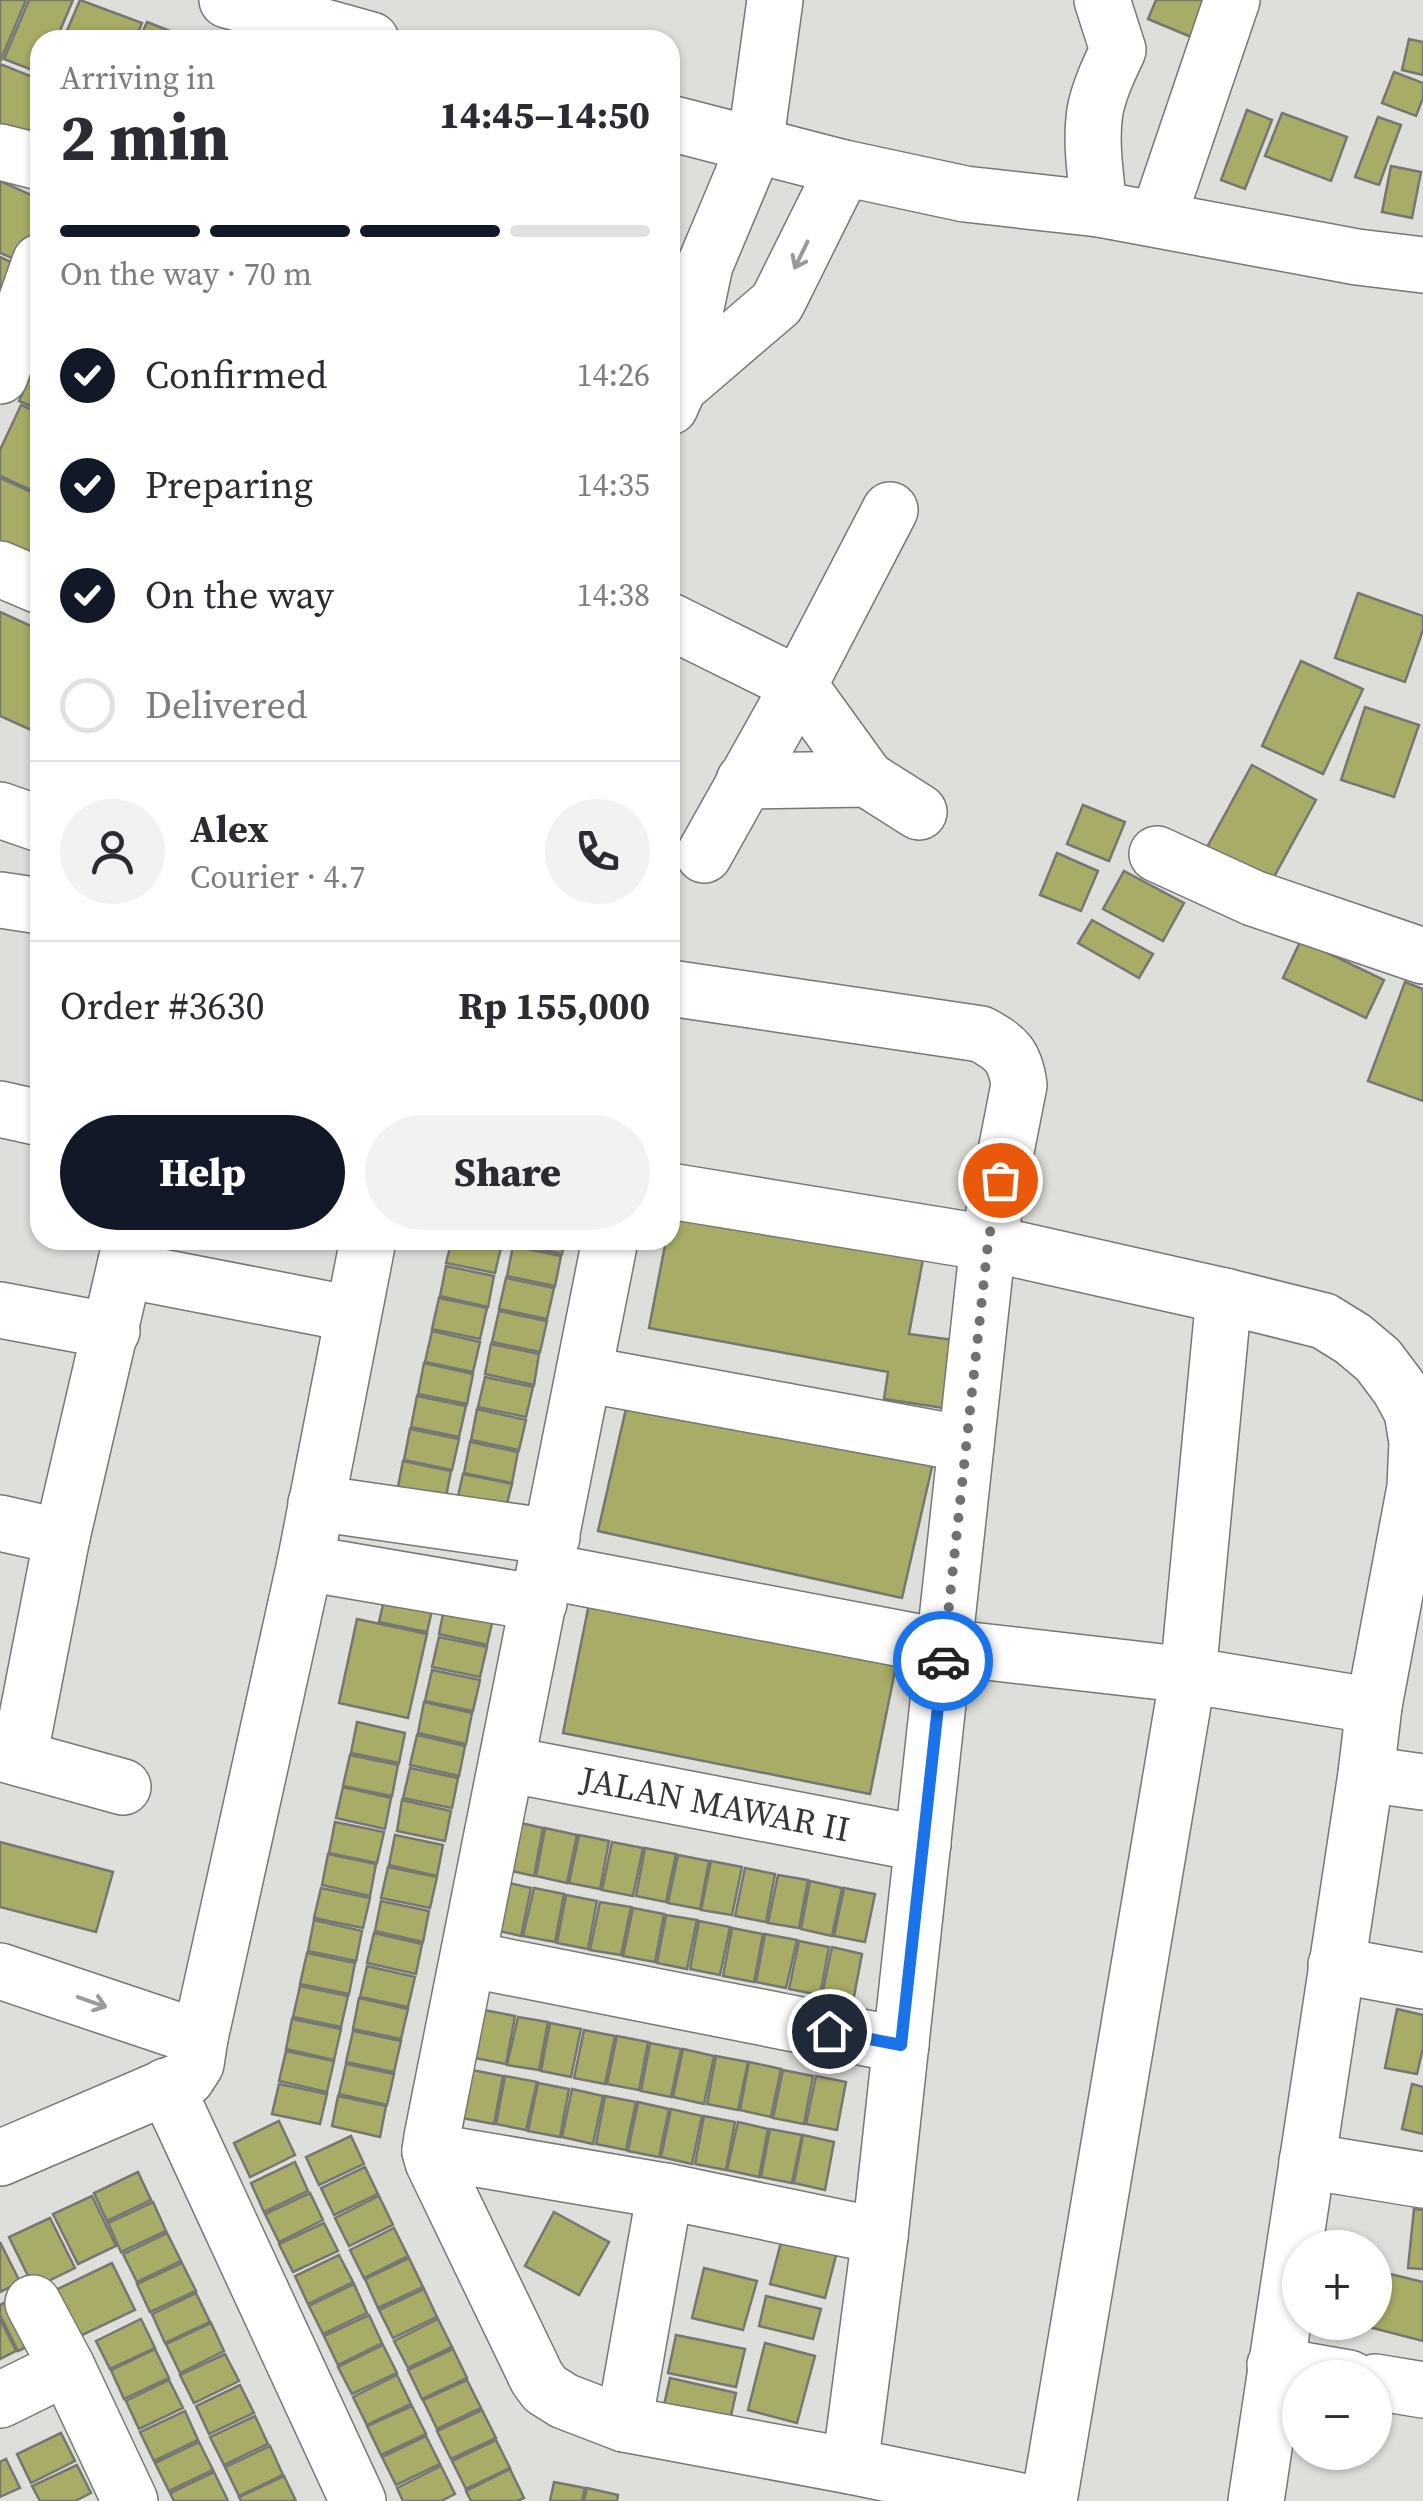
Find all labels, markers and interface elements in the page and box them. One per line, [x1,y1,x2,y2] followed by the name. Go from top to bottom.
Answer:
[60,56,215,100] text: Arriving in
[439,89,650,141] text: 14:45–14:50
[60,93,230,182] text: 2 min
[790,240,809,270] one-way arrow
[60,252,312,296] text: On the way · 70 m
[60,348,115,403] icon: check
[145,349,327,401] text: Confirmed
[576,353,650,397] text: 14:26
[60,458,115,513] icon: check
[145,459,313,511] text: Preparing
[576,463,650,507] text: 14:35
[60,568,115,623] icon: check
[145,569,334,621] text: On the way
[576,573,650,617] text: 14:38
[145,679,308,731] text: Delivered
[60,799,165,904] button: person
[545,799,650,904] button: phone
[190,803,268,855] text: Alex
[190,855,365,899] text: Courier · 4.7
[60,980,264,1032] text: Order #3630
[458,980,650,1032] text: Rp 155,000
[60,1115,345,1230] button: Help
[365,1115,650,1230] button: Share
[958,1138,1043,1223] pin
[973,1153,1028,1208] icon: bag
[893,1611,993,1711] courier
[916,1634,971,1689] icon: car
[576,1754,854,1853] street label: JALAN MAWAR II
[787,1989,872,2074] pin
[76,1995,108,2013] one-way arrow
[802,2004,857,2059] icon: home
[1282,2230,1392,2470] map controls
[1282,2230,1392,2340] button: +
[1282,2360,1392,2470] button: −

